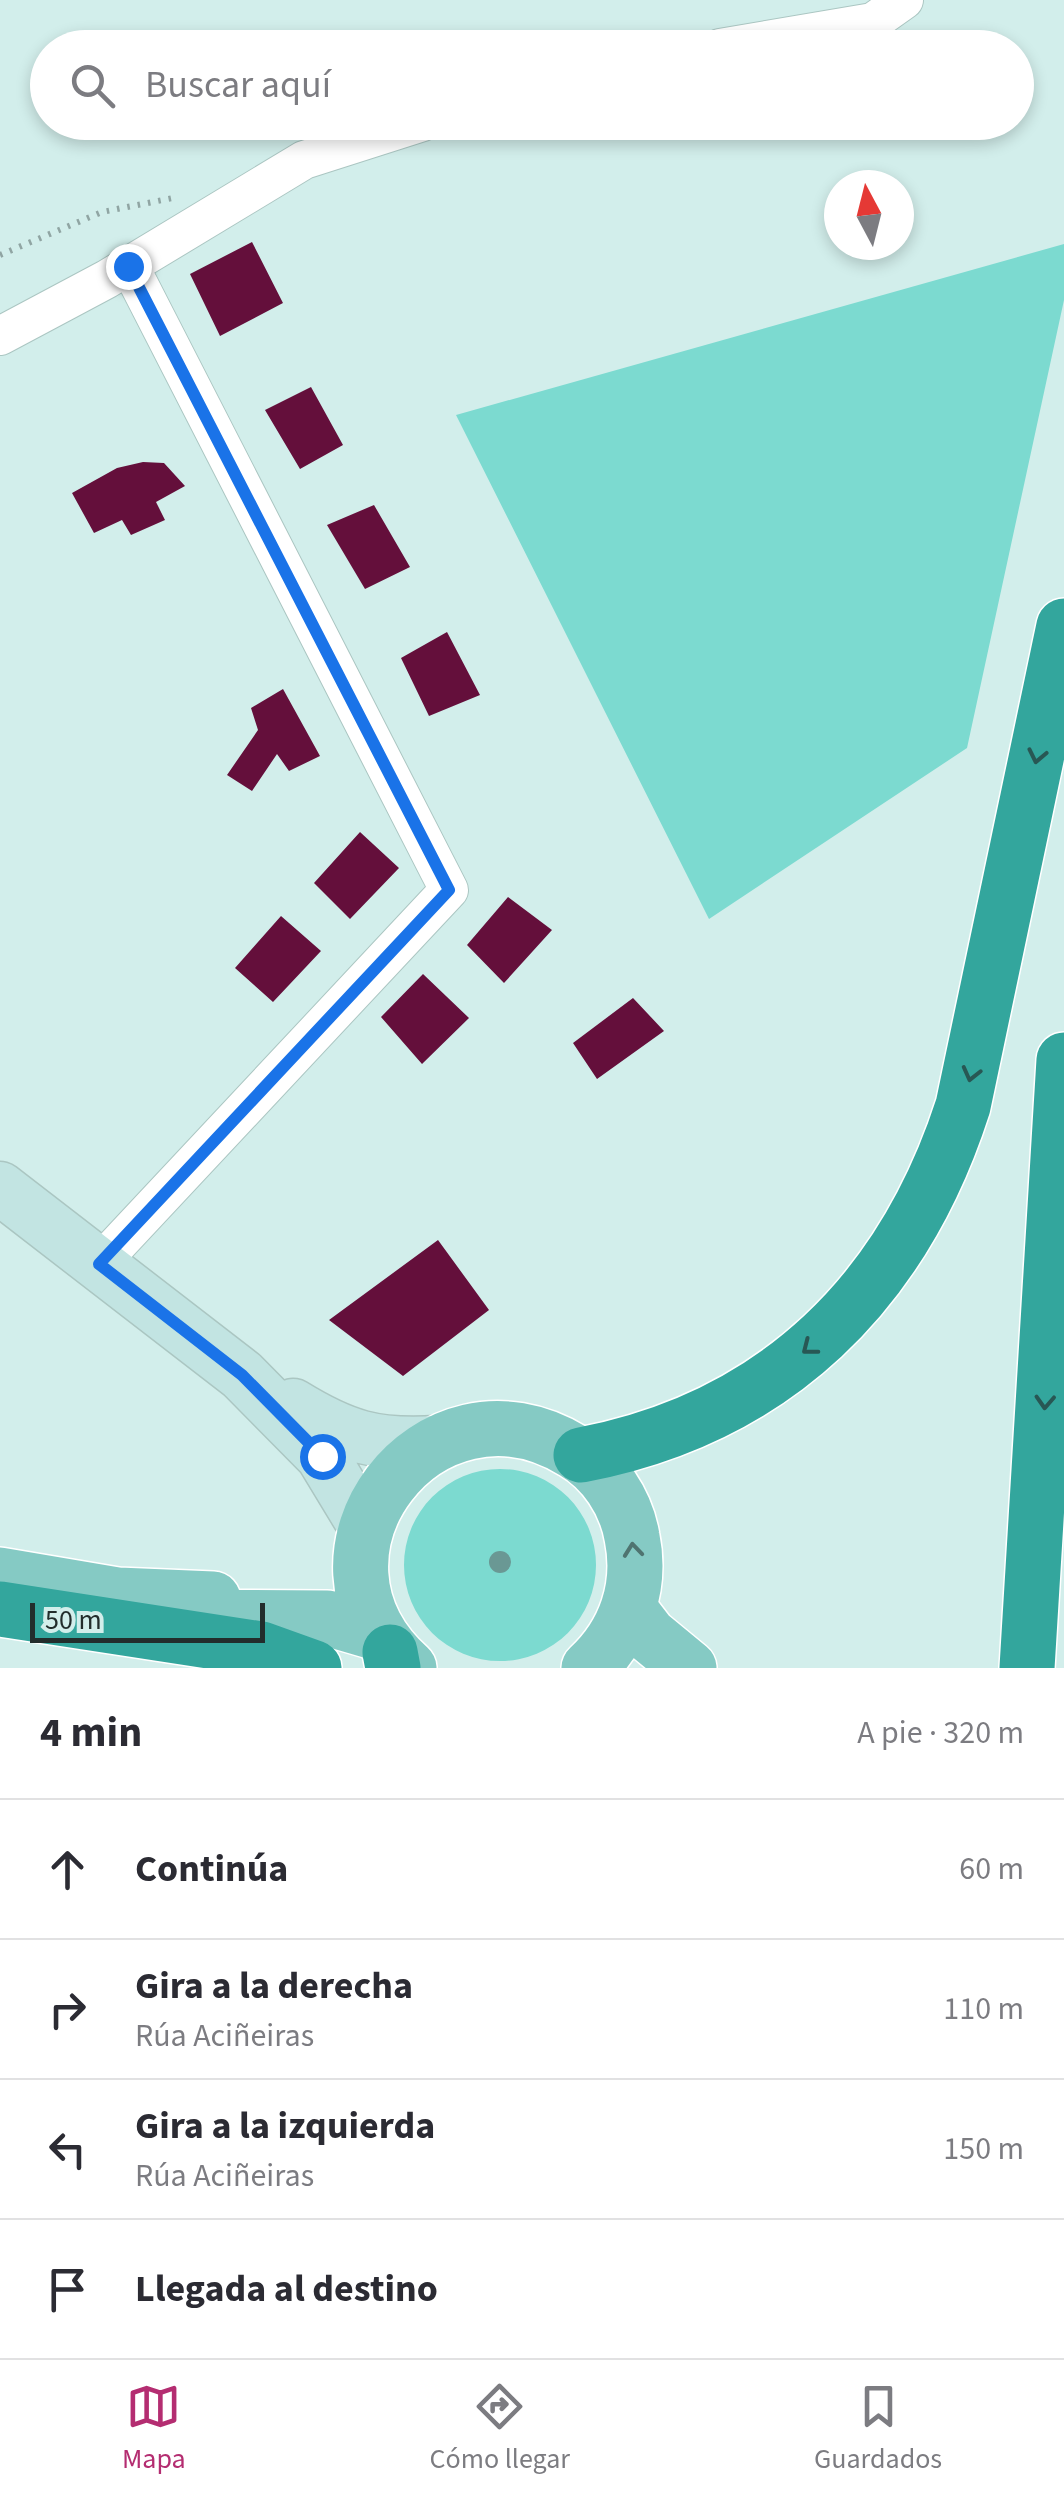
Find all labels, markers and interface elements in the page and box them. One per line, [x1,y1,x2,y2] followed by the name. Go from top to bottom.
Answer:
[30,30,1034,140] search box
[65,58,120,113] icon: search
[145,58,331,112] text: Buscar aquí
[824,170,914,260] north arrow
[106,244,152,290] route end
[1028,747,1049,764] one-way arrow
[962,1065,983,1082] one-way arrow
[802,1336,820,1354] one-way arrow
[1035,1395,1056,1411] one-way arrow
[300,1434,346,1480] route start
[623,1541,644,1557] one-way arrow
[30,1598,265,1642] scale bar
[45,1600,102,1640] text: 50 m
[40,1703,142,1763] text: 4 min
[857,1710,1024,1756] text: A pie · 320 m
[40,1842,95,1897] icon: ahead
[135,1842,288,1896] text: Continúa
[959,1846,1024,1892] text: 60 m
[135,1959,413,2013] text: Gira a la derecha
[40,1982,95,2037] icon: right
[943,1986,1024,2032] text: 110 m
[135,2013,314,2059] text: Rúa Aciñeiras
[135,2099,435,2153] text: Gira a la izquierda
[40,2122,95,2177] icon: left
[943,2126,1024,2172] text: 150 m
[135,2153,314,2199] text: Rúa Aciñeiras
[40,2262,95,2317] icon: arrive
[135,2262,438,2316] text: Llegada al destino
[122,2379,186,2479] tab: Mapa
[430,2379,570,2479] tab: Cómo llegar
[814,2379,942,2479] tab: Guardados

